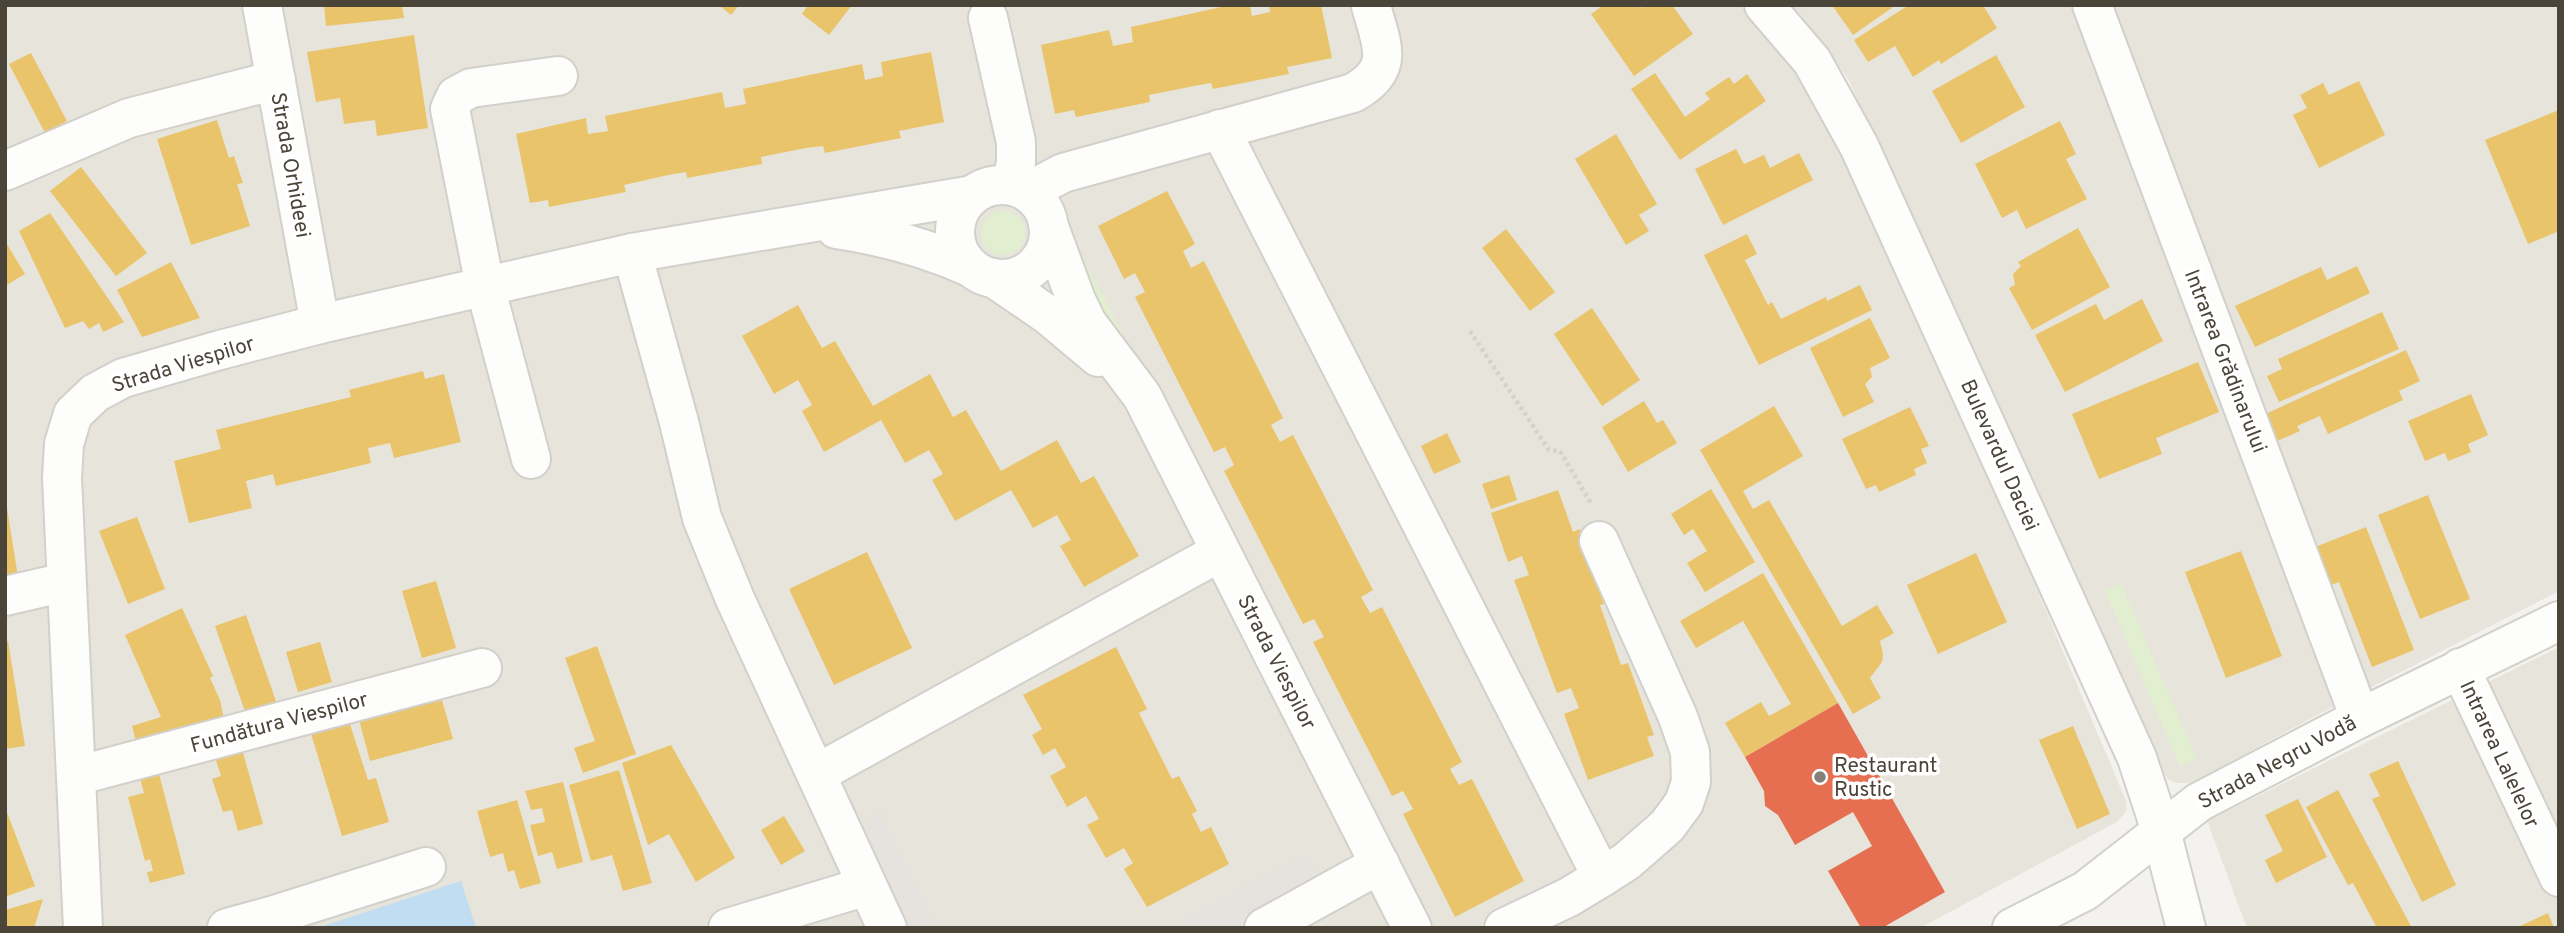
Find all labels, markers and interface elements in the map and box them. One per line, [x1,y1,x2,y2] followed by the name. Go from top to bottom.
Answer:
[263,90,316,240] street label: Strada Orhideei
[2177,266,2272,457] street label: Intrarea Grădinarului
[109,331,258,400] street label: Strada Viespilor
[1953,376,2044,536] street label: Bulevardul Daciei
[1230,591,1321,735] street label: Strada Viespilor
[2453,676,2545,833] street label: Intrarea Lalelelor
[188,687,371,760] street label: Fundătura Viespilor
[2194,710,2361,816] street label: Strada Negru Vodă
[1834,753,1937,804] place label: Restaurant Rustic
[1812,769,1828,785] marker: Restaurant Rustic

